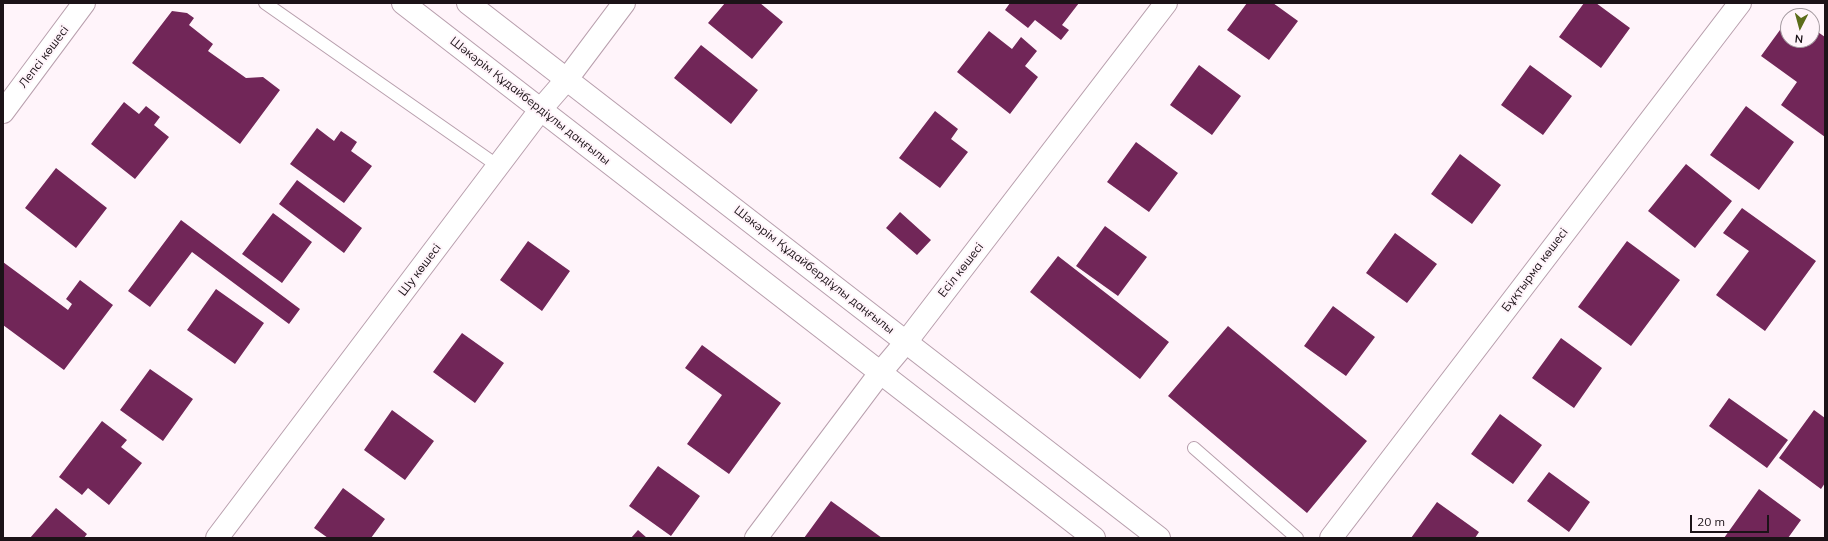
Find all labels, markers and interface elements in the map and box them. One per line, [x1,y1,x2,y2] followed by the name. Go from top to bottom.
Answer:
[1780,8,1820,48] north arrow
[16,23,72,91] street label: Лепсі көшесі
[1794,32,1804,46] text: N
[447,34,613,168] street label: Шәкәрім Құдайбердіұлы даңғылы
[731,203,897,337] street label: Шәкәрім Құдайбердіұлы даңғылы
[1499,225,1571,315] street label: Бұқтырма көшесі
[935,240,987,300] street label: Есіл көшесі
[396,241,444,299] street label: Шу көшесі
[1692,507,1771,533] scale bar
[1697,514,1725,529] text: 20 m

